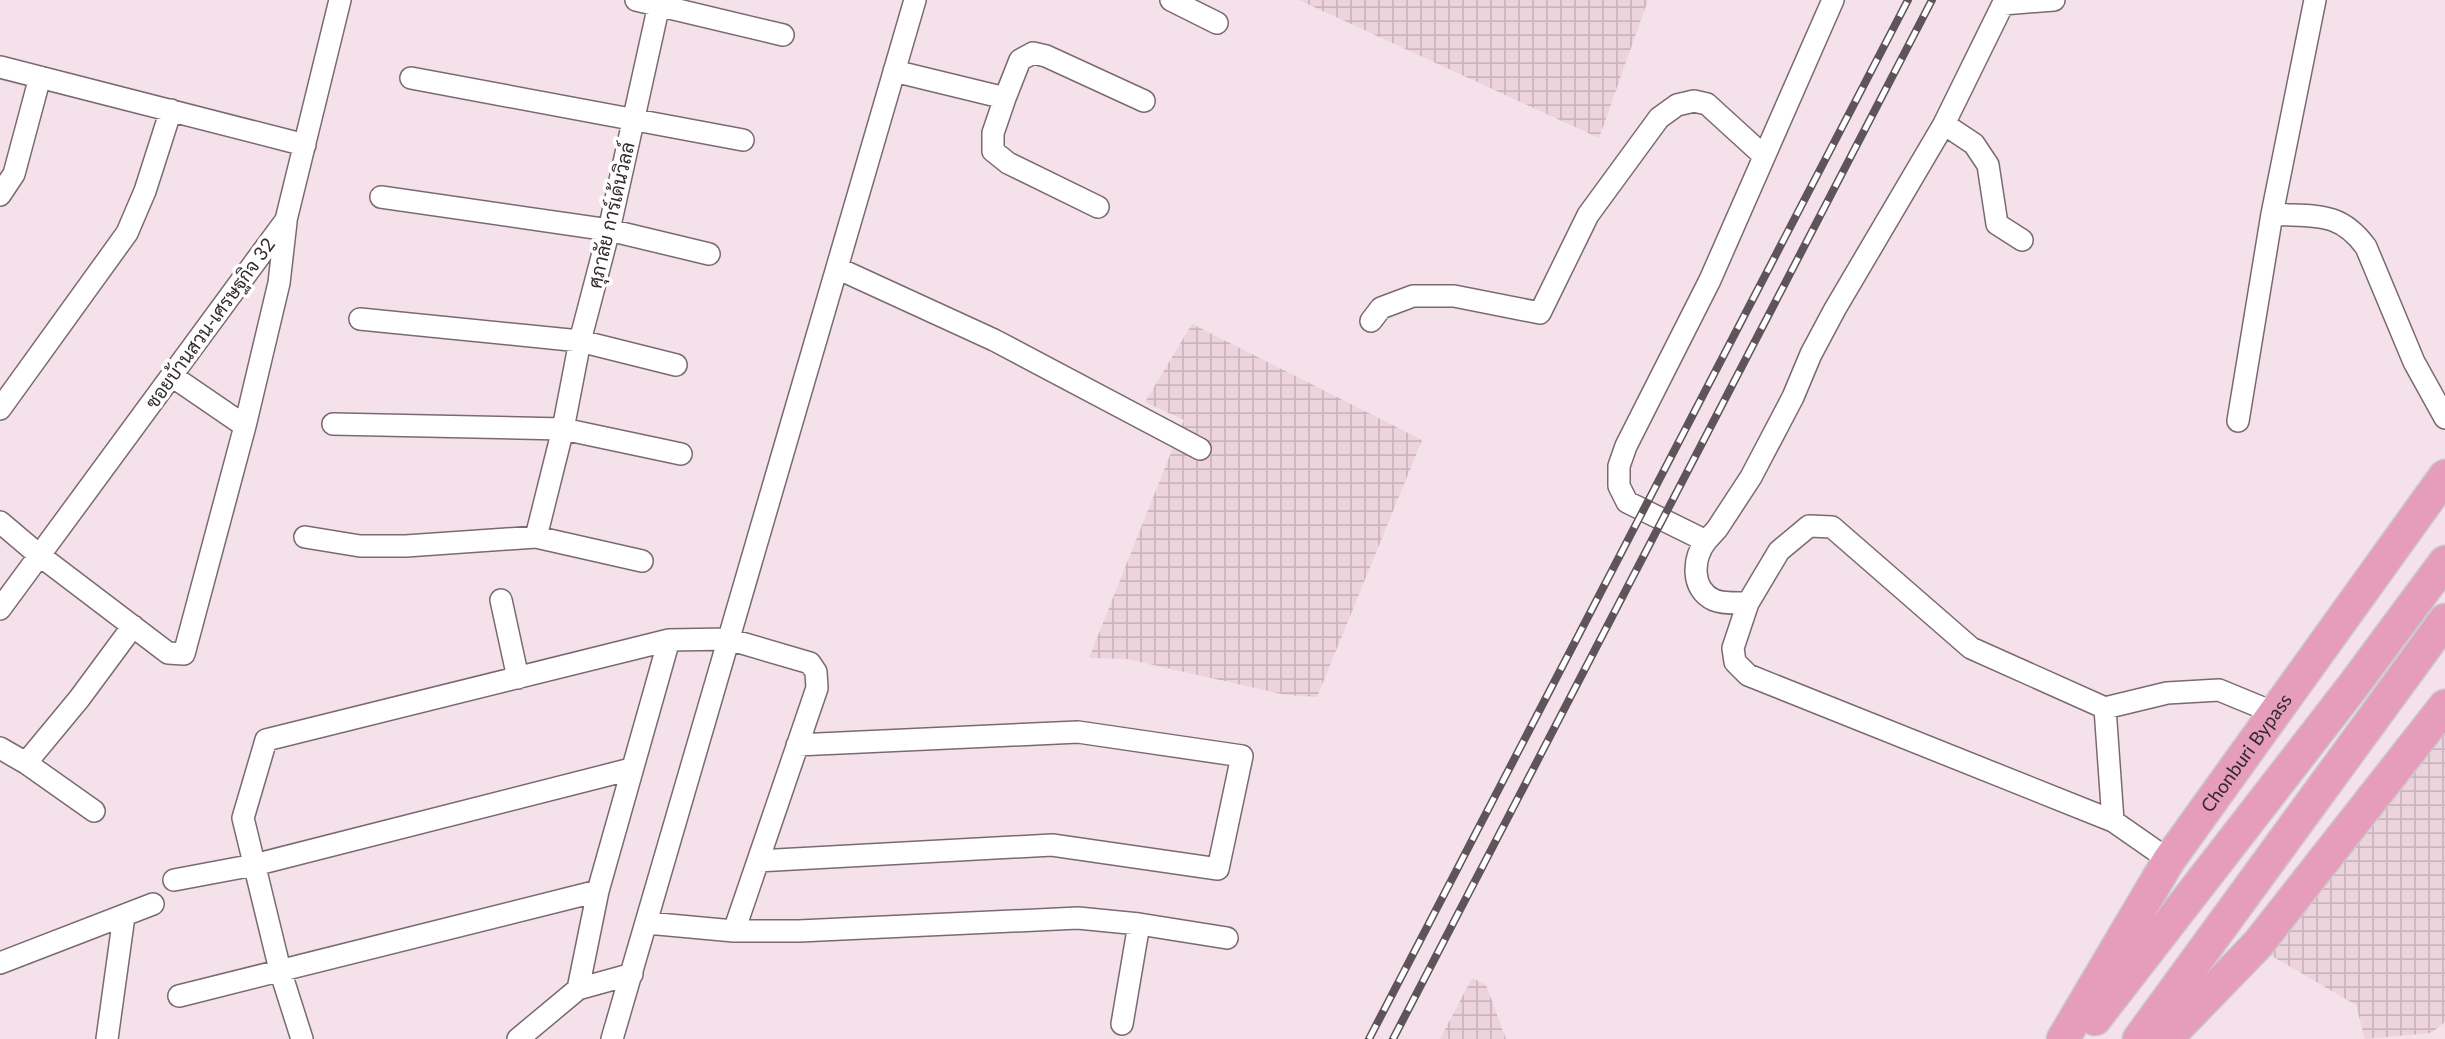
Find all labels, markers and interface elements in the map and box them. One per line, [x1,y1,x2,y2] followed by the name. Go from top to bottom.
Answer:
[582,139,640,291] street label: ศุภาลัย การ์เด้นวิลล์
[140,233,281,414] street label: ซอยบ้านสวน-เศรษฐกิจ 32
[2195,689,2296,816] street label: Chonburi Bypass

